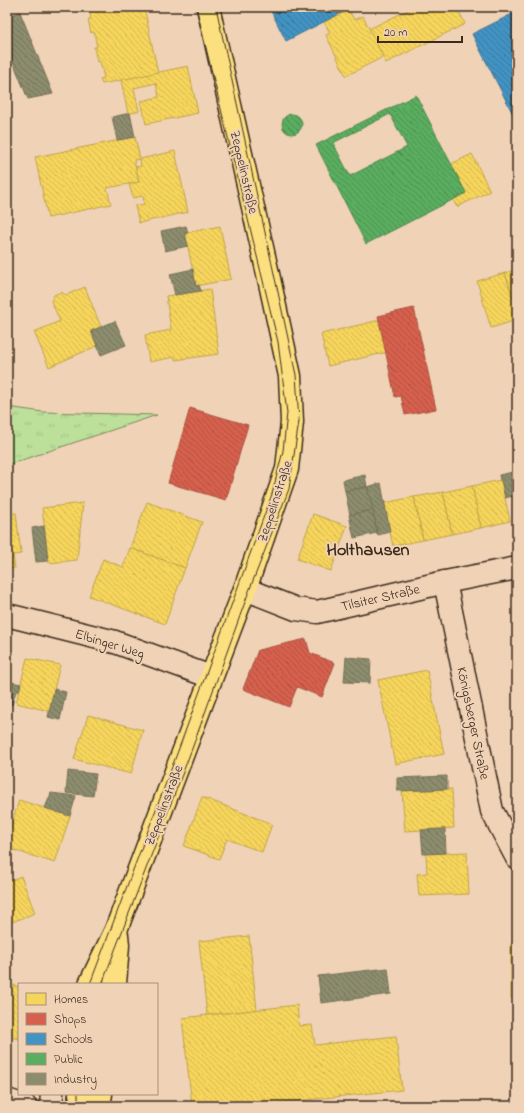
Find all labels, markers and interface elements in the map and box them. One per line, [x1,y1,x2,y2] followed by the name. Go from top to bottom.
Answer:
[378,18,462,44] scale bar
[384,24,407,42] text: 20 m
[224,129,263,217] street label: Zeppelinstraße
[252,457,299,545] street label: Zeppelinstraße
[327,538,410,564] district label: Holthausen
[339,579,423,618] street label: Tilsiter Straße
[72,624,147,666] street label: Elbinger Weg
[449,665,495,782] street label: Königsberger Straße
[139,762,190,849] street label: Zeppelinstraße
[18,983,158,1095] legend
[54,991,88,1009] text: Homes
[54,1011,86,1029] text: Shops
[54,1031,93,1049] text: Schools
[54,1051,83,1069] text: Public
[54,1071,97,1090] text: Industry

